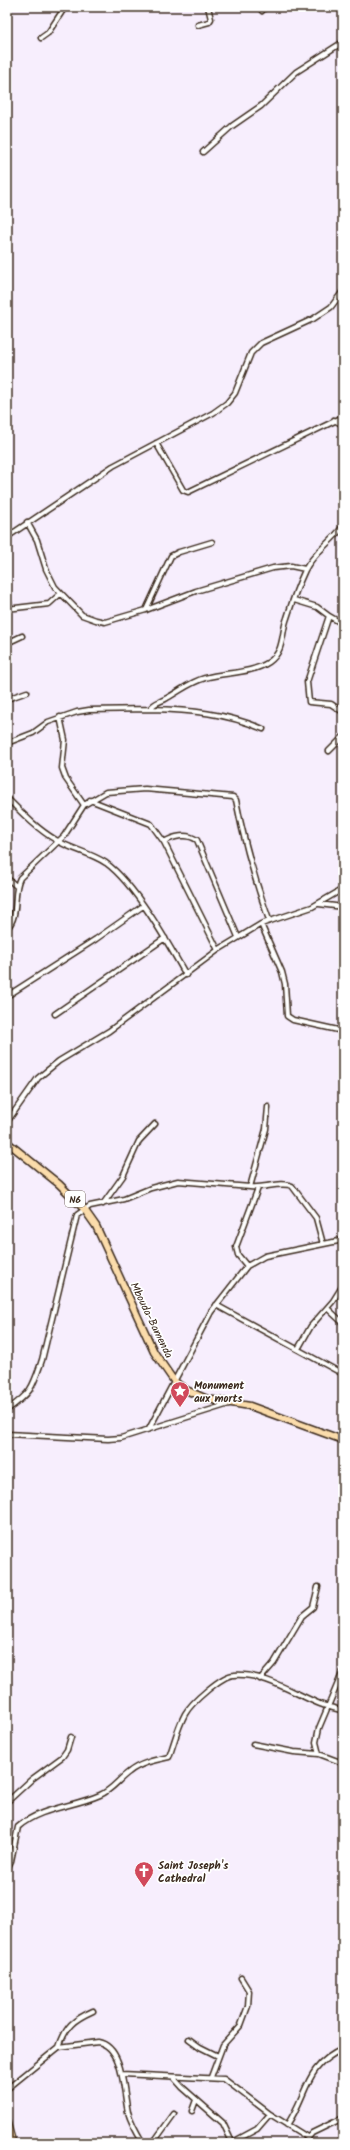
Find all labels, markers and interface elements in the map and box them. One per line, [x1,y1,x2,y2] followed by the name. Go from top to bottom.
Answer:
[65,1191,85,1207] road number: N6
[125,1279,177,1362] street label: Mbouda-Bamenda
[194,1377,245,1408] place label: Monument aux morts
[169,1380,191,1408] place icon: Monument aux morts
[158,1857,229,1888] place label: Saint Joseph's Cathedral
[133,1860,155,1888] church icon: Saint Joseph's Cathedral

